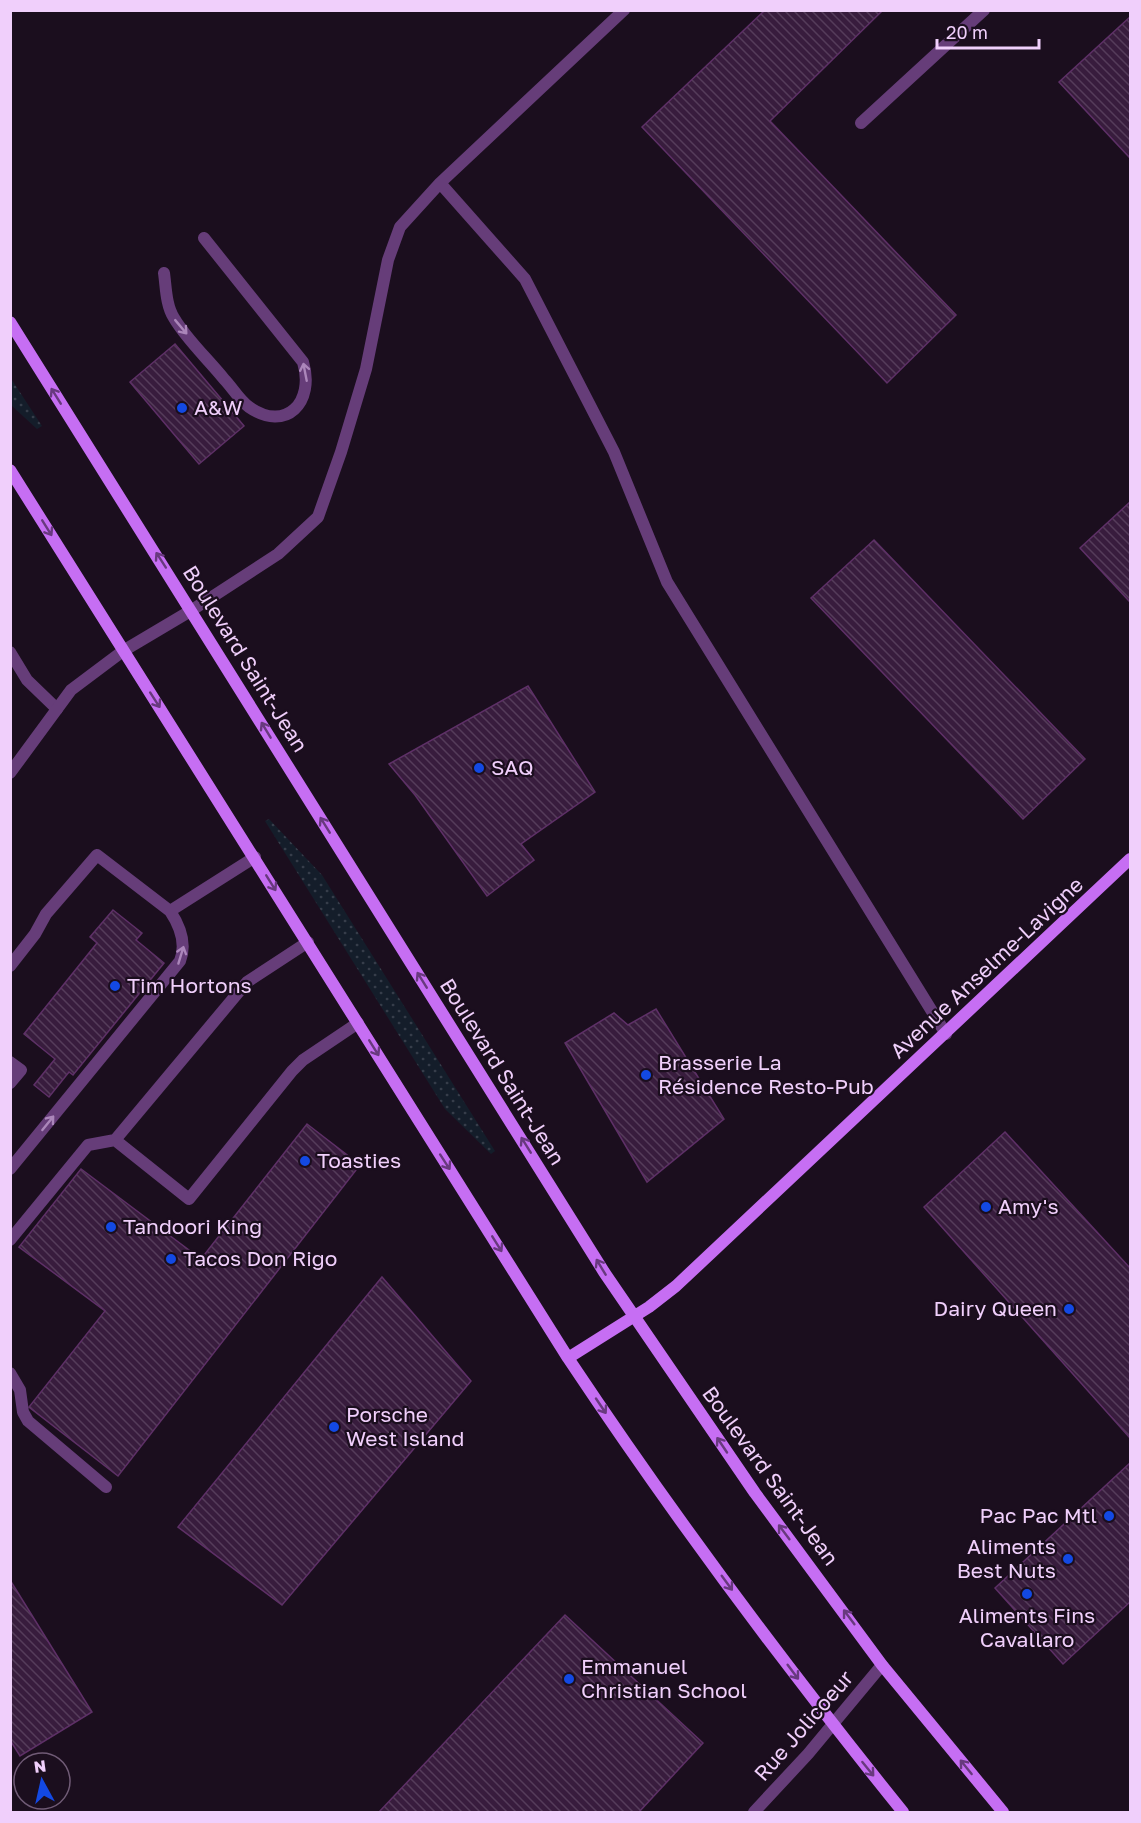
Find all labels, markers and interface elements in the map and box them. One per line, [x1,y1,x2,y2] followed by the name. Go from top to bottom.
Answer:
[937,12,1039,50] scale bar
[946,21,988,43] text: 20 m
[175,319,188,335] one-way arrow
[299,363,310,383] one-way arrow
[50,388,62,404] one-way arrow
[194,394,242,420] place label: A&W
[175,401,189,415] marker: A&W
[41,519,53,536] one-way arrow
[154,552,166,569] one-way arrow
[178,560,314,757] street label: Boulevard Saint-Jean
[149,692,161,708] one-way arrow
[260,722,272,739] one-way arrow
[491,754,533,780] place label: SAQ
[472,761,486,775] marker: SAQ
[318,817,330,834] one-way arrow
[885,871,1088,1063] street label: Avenue Anselme-Lavigne
[265,874,277,891] one-way arrow
[176,945,187,964] one-way arrow
[127,972,252,998] place label: Tim Hortons
[416,972,428,989] one-way arrow
[435,973,571,1170] street label: Boulevard Saint-Jean
[108,979,122,993] marker: Tim Hortons
[368,1039,380,1056] one-way arrow
[658,1049,874,1099] place label: Brasserie La Résidence Resto-Pub
[639,1068,653,1082] marker: Brasserie La Résidence Resto-Pub
[41,1116,54,1132] one-way arrow
[519,1137,531,1154] one-way arrow
[317,1147,401,1173] place label: Toasties
[440,1153,452,1170] one-way arrow
[298,1154,312,1168] marker: Toasties
[998,1193,1059,1219] place label: Amy's
[979,1200,993,1214] marker: Amy's
[123,1213,262,1239] place label: Tandoori King
[104,1220,118,1234] marker: Tandoori King
[491,1235,503,1252] one-way arrow
[183,1245,337,1271] place label: Tacos Don Rigo
[164,1252,178,1266] marker: Tacos Don Rigo
[595,1259,607,1276] one-way arrow
[933,1295,1057,1321] place label: Dairy Queen
[1062,1302,1076,1316] marker: Dairy Queen
[697,1381,845,1570] street label: Boulevard Saint-Jean
[594,1398,607,1415] one-way arrow
[346,1401,464,1451] place label: Porsche West Island
[327,1420,341,1434] marker: Porsche West Island
[716,1437,728,1453] one-way arrow
[980,1502,1097,1528] place label: Pac Pac Mtl
[1102,1509,1116,1523] marker: Pac Pac Mtl
[778,1525,790,1541] one-way arrow
[957,1533,1056,1583] place label: Aliments Best Nuts
[1061,1552,1075,1566] marker: Aliments Best Nuts
[721,1574,733,1590] one-way arrow
[1020,1587,1034,1601] marker: Aliments Fins Cavallaro
[959,1602,1095,1652] place label: Aliments Fins Cavallaro
[843,1610,855,1626] one-way arrow
[581,1653,747,1703] place label: Emmanuel Christian School
[787,1664,799,1680] one-way arrow
[748,1665,858,1786] street label: Rue Jolicoeur
[562,1672,576,1686] marker: Emmanuel Christian School
[12,1751,72,1811] north arrow
[32,1755,47,1777] text: N
[960,1759,973,1775] one-way arrow
[861,1761,874,1777] one-way arrow

